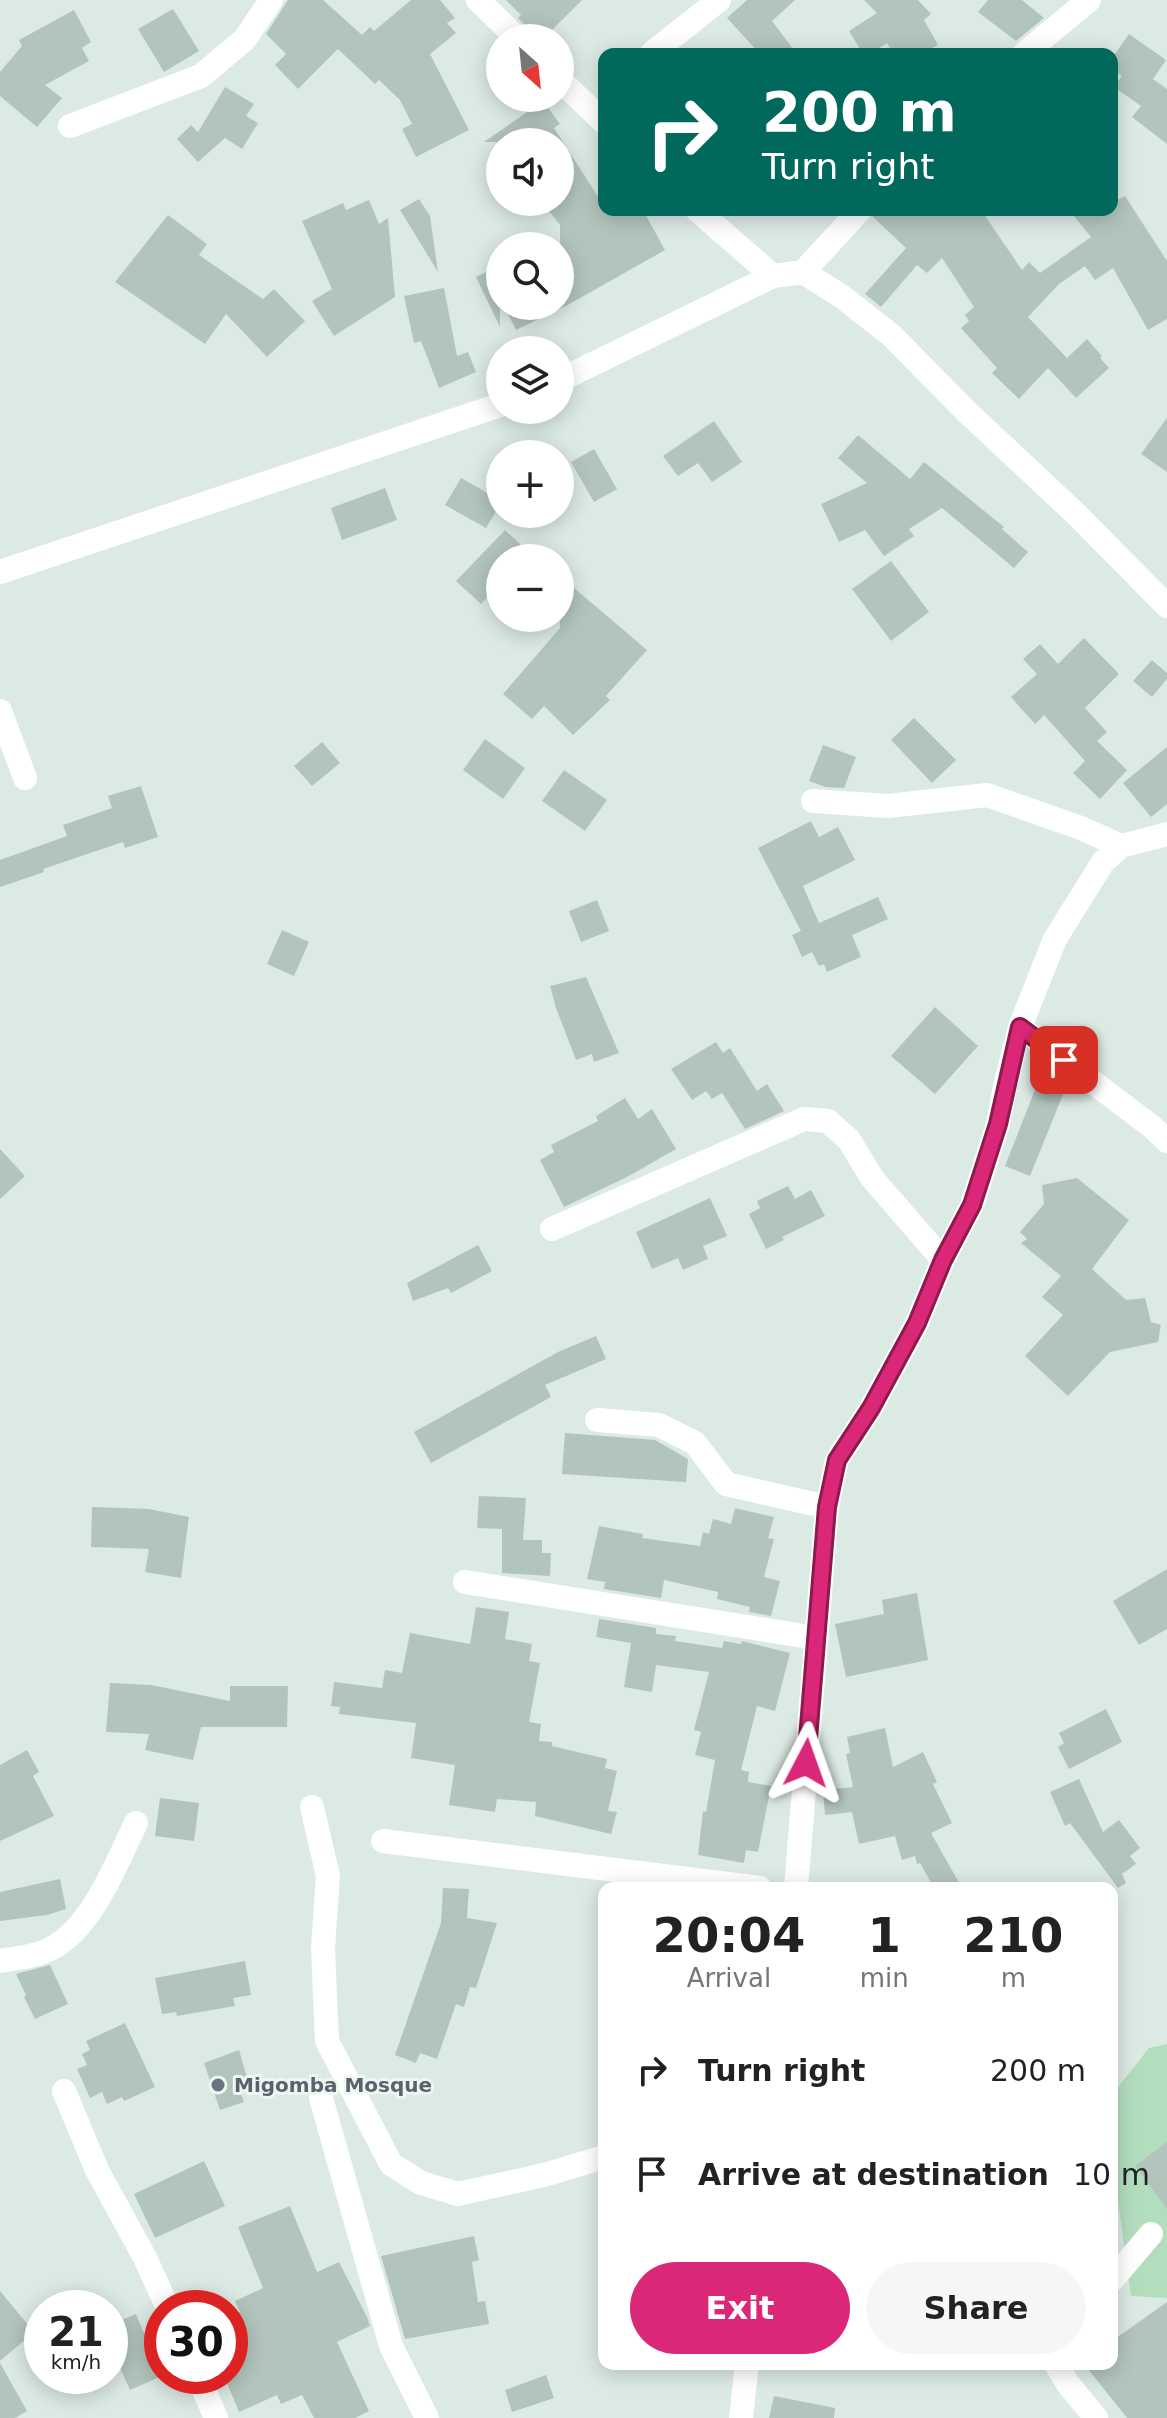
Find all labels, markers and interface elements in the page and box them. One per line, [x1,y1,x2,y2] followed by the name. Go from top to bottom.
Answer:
[486,24,574,112] north arrow
[486,24,574,632] map controls
[762,79,957,144] text: 200 m
[630,80,734,184] icon: right
[486,128,574,216] button: sound
[762,146,934,187] text: Turn right
[486,232,574,320] button: search
[486,336,574,424] button: layers
[486,440,574,528] button: +
[486,544,574,632] button: −
[1030,1026,1098,1094] pin
[1042,1038,1086,1082] icon: arrive
[764,1721,848,1805] position arrow
[652,1907,805,1963] text: 20:04
[868,1907,901,1963] text: 1
[963,1907,1063,1963] text: 210
[687,1963,771,1993] text: Arrival
[860,1963,909,1993] text: min
[1001,1963,1026,1993] text: m
[630,2048,674,2092] icon: right
[698,2053,865,2088] text: Turn right
[990,2053,1086,2088] text: 200 m
[234,2073,432,2097] place label: Migomba Mosque
[209,2076,227,2094] marker: Migomba Mosque
[630,2152,674,2196] icon: arrive
[698,2157,1049,2192] text: Arrive at destination
[1073,2157,1150,2192] text: 10 m
[630,2262,850,2354] button: Exit
[866,2262,1086,2354] button: Share
[144,2290,248,2394] speed limit sign: 30
[48,2309,104,2355] text: 21
[51,2350,101,2374] text: km/h

